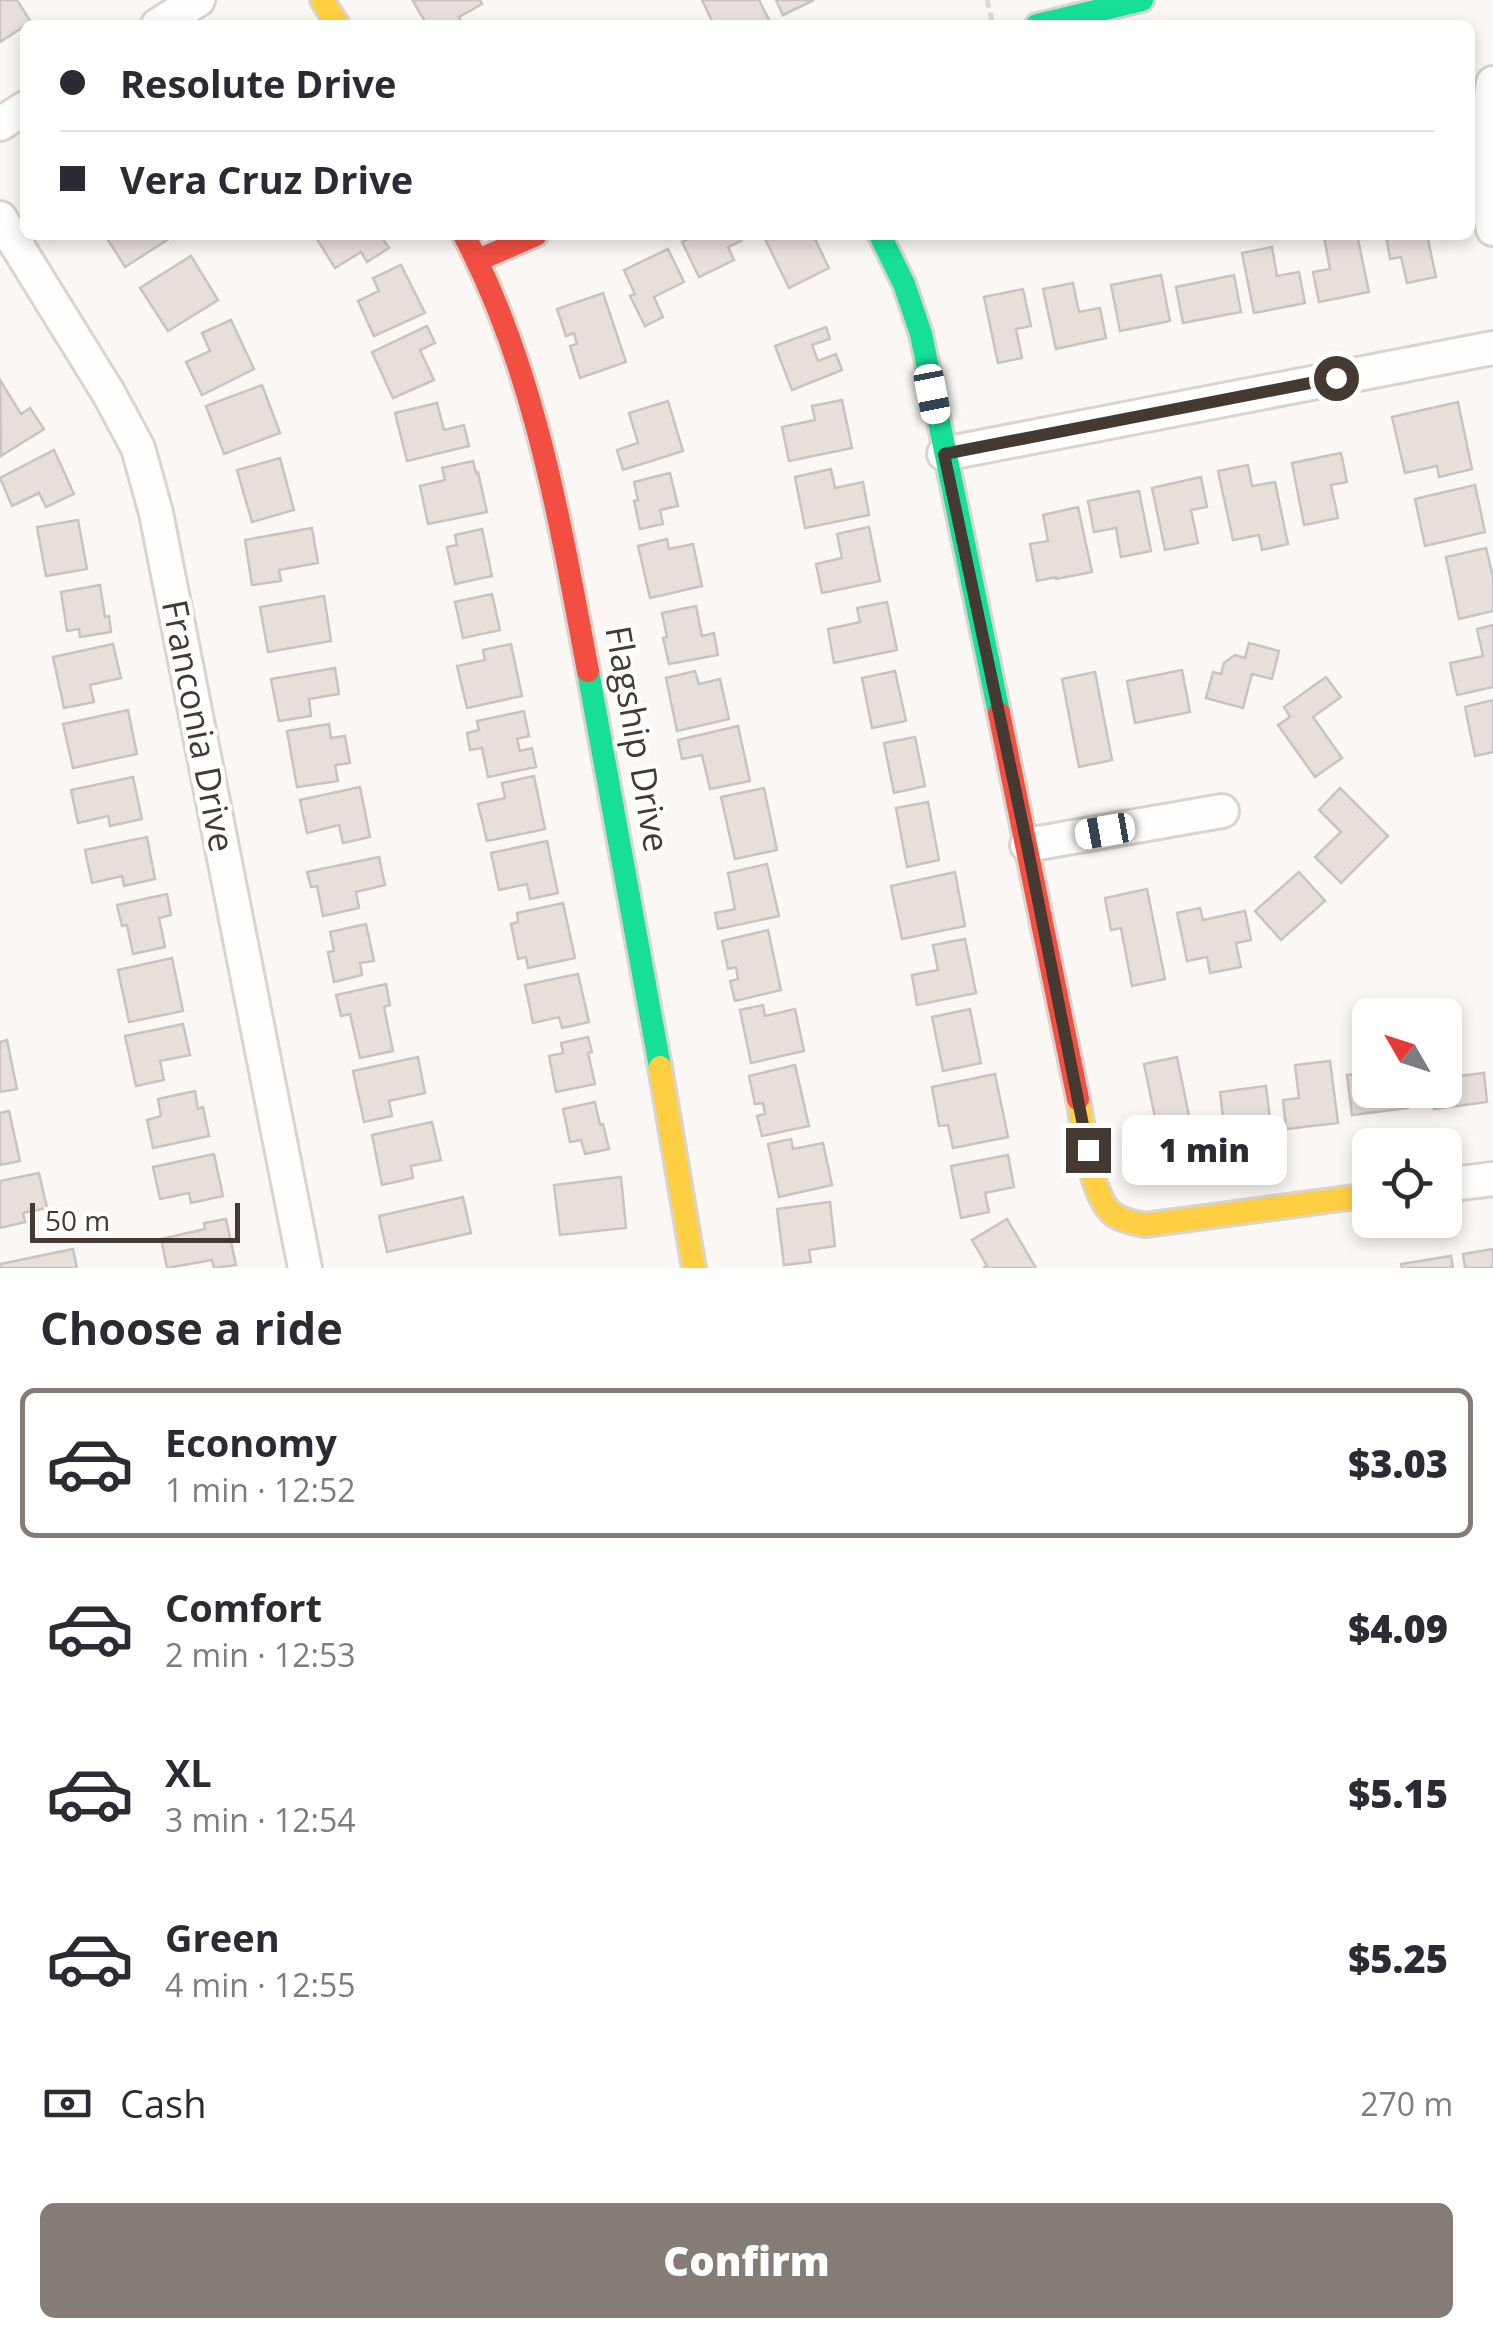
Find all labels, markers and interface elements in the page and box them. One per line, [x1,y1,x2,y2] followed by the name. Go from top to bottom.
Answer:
[120,57,396,109] text: Resolute Drive
[120,153,413,205] text: Vera Cruz Drive
[1314,356,1359,401] route start
[912,362,952,426] car
[152,596,247,856] street label: Franconia Drive
[595,622,681,855] street label: Flagship Drive
[1073,811,1137,851] car
[1352,998,1462,1108] north arrow
[1352,998,1462,1238] map controls
[1123,1115,1288,1185] callout: 1 min
[1066,1128,1111,1173] route end
[1159,1128,1250,1171] text: 1 min
[1352,1128,1462,1238] button: locate
[30,1198,240,1242] scale bar
[45,1201,110,1239] text: 50 m
[40,1297,343,1358] text: Choose a ride
[165,1416,337,1468] text: Economy
[45,1418,135,1508] icon: car
[1348,1437,1448,1489] text: $3.03
[165,1468,356,1511] text: 1 min · 12:52
[165,1581,322,1633] text: Comfort
[45,1583,135,1673] icon: car
[1348,1602,1448,1654] text: $4.09
[165,1633,356,1676] text: 2 min · 12:53
[165,1746,212,1798] text: XL
[45,1748,135,1838] icon: car
[1348,1767,1448,1819] text: $5.15
[165,1798,356,1841] text: 3 min · 12:54
[165,1911,280,1963] text: Green
[45,1913,135,2003] icon: car
[1348,1932,1448,1984] text: $5.25
[165,1963,356,2006] text: 4 min · 12:55
[40,2076,95,2131] icon: cash
[120,2077,206,2129] text: Cash
[1360,2082,1453,2125] text: 270 m
[40,2203,1453,2318] button: Confirm

